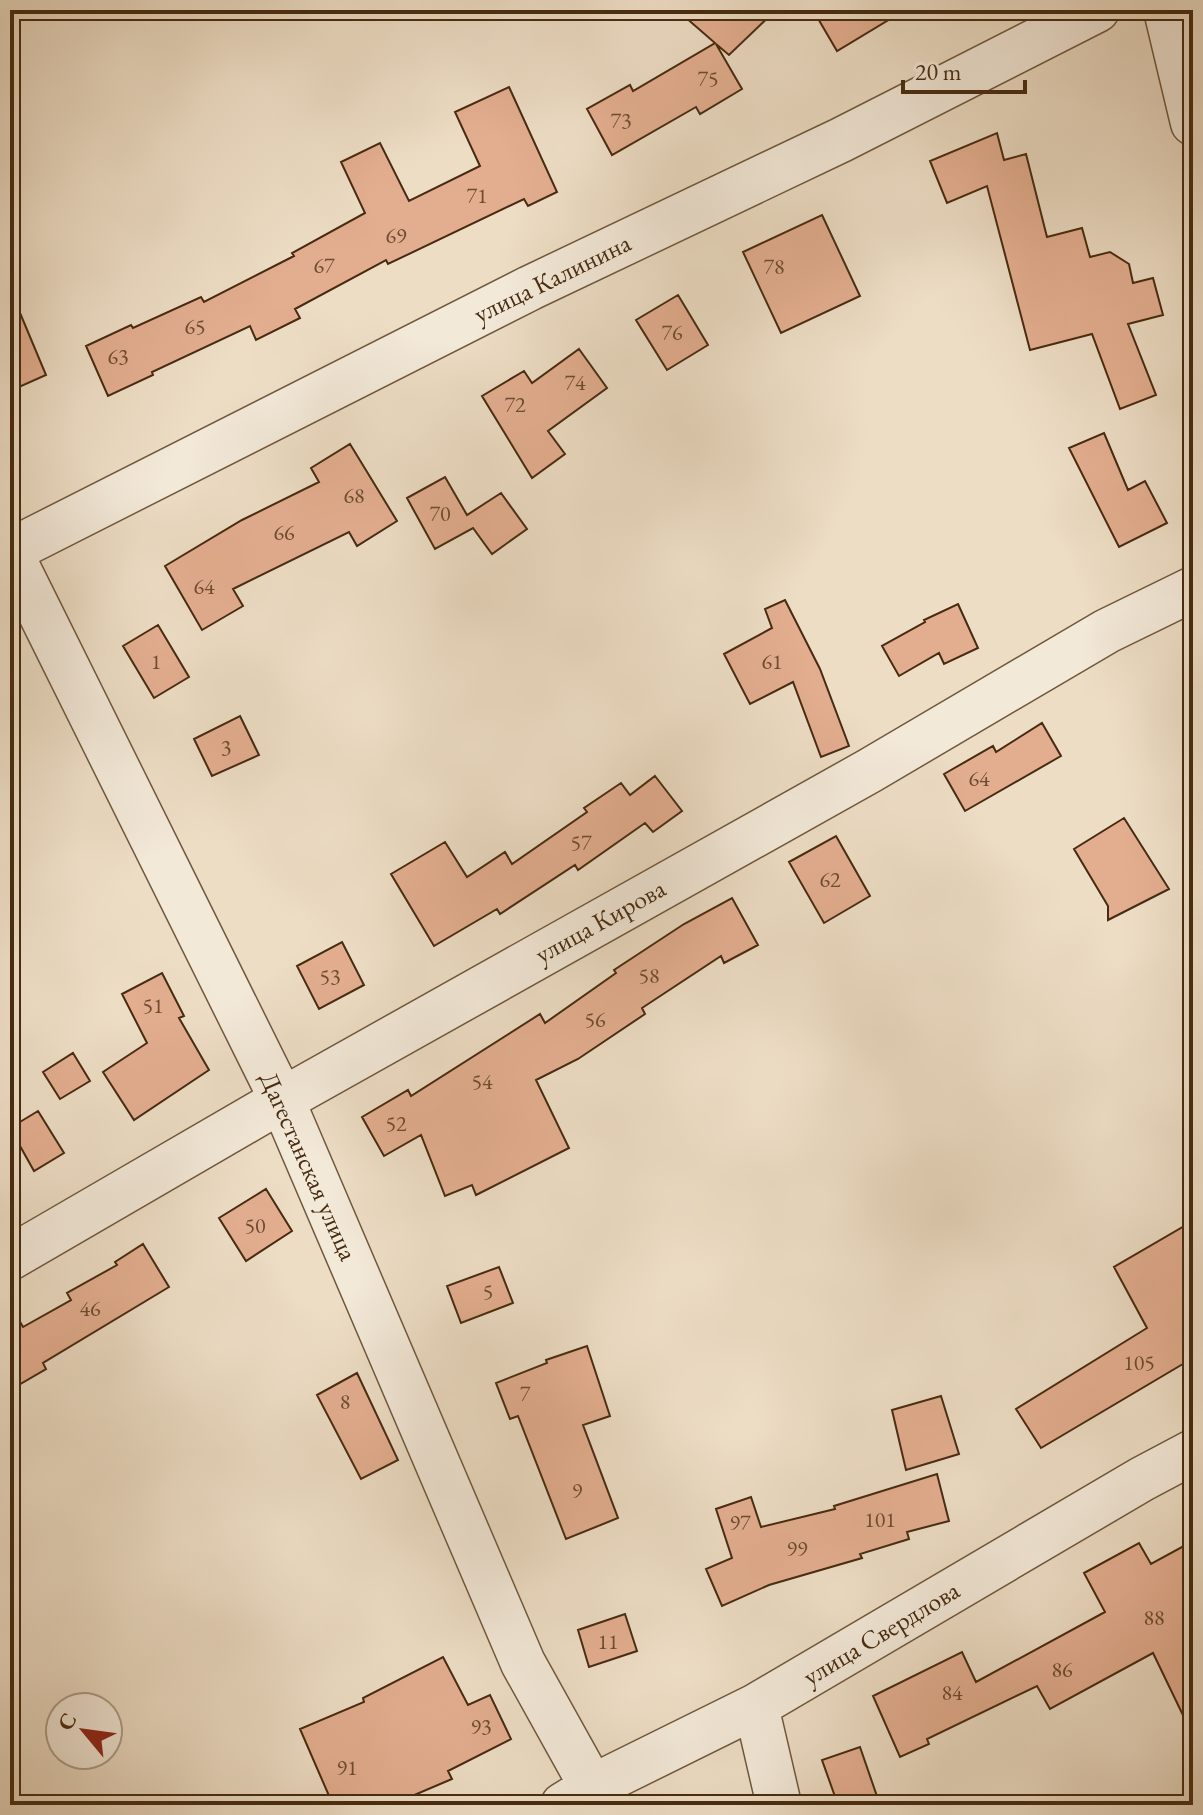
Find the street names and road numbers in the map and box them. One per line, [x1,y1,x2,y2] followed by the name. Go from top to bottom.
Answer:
[468,225,637,331] street label: улица Калинина
[529,871,672,971] street label: улица Кирова
[252,1066,366,1266] street label: Дагестанская улица
[796,1573,966,1693] street label: улица Свердлова

